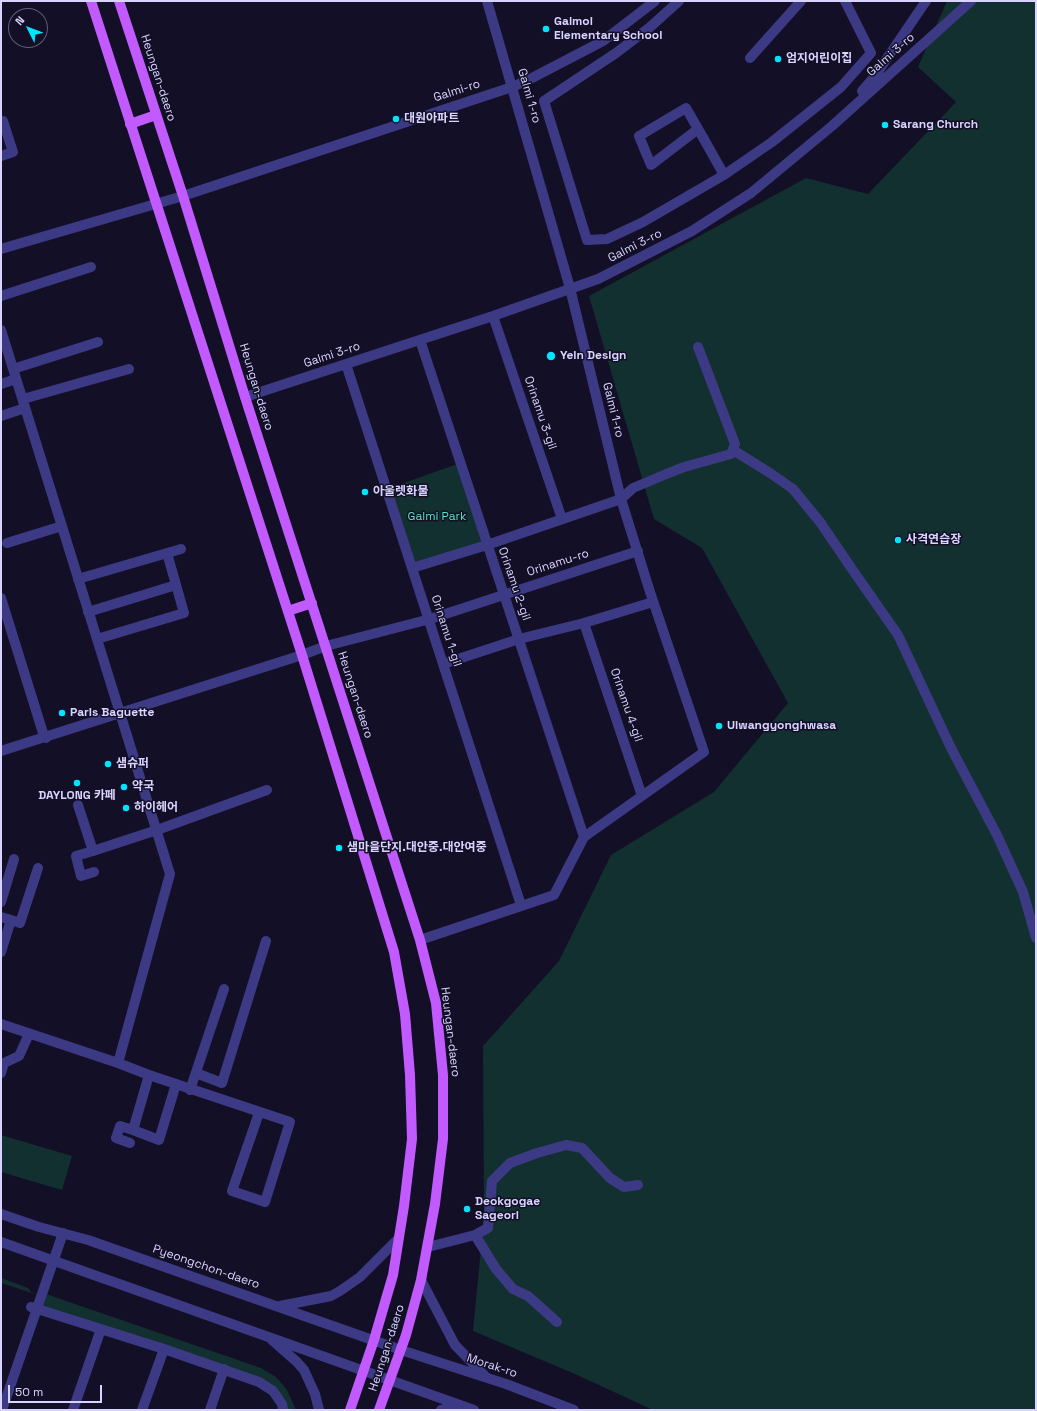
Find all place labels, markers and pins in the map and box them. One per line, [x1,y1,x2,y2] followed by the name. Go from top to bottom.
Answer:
[554,15,662,43] place label: Galmoi Elementary School
[541,24,551,34] marker: Galmoi Elementary School
[786,52,852,66] place label: 엄지어린이집
[773,54,783,64] marker: 엄지어린이집
[404,112,459,126] place label: 대원아파트
[391,114,401,124] marker: 대원아파트
[893,118,978,132] place label: Sarang Church
[880,120,890,130] marker: Sarang Church
[560,349,626,363] place label: Yein Design
[545,350,557,362] marker: Yein Design
[373,485,428,499] place label: 아울렛화물
[360,487,370,497] marker: 아울렛화물
[906,533,961,547] place label: 사격연습장
[893,535,903,545] marker: 사격연습장
[70,706,154,720] place label: Paris Baguette
[57,708,67,718] marker: Paris Baguette
[727,719,836,733] place label: Uiwangyonghwasa
[714,721,724,731] marker: Uiwangyonghwasa
[116,757,149,771] place label: 샘슈퍼
[103,759,113,769] marker: 샘슈퍼
[72,778,82,788] marker: DAYLONG 카페
[132,780,154,794] place label: 약국
[119,782,129,792] marker: 약국
[38,789,116,803] place label: DAYLONG 카페
[134,801,178,815] place label: 하이헤어
[121,803,131,813] marker: 하이헤어
[347,841,487,855] place label: 샘마을단지.대안중.대안여중
[334,843,344,853] marker: 샘마을단지.대안중.대안여중
[475,1195,540,1223] place label: Deokgogae Sageori
[462,1204,472,1214] marker: Deokgogae Sageori

